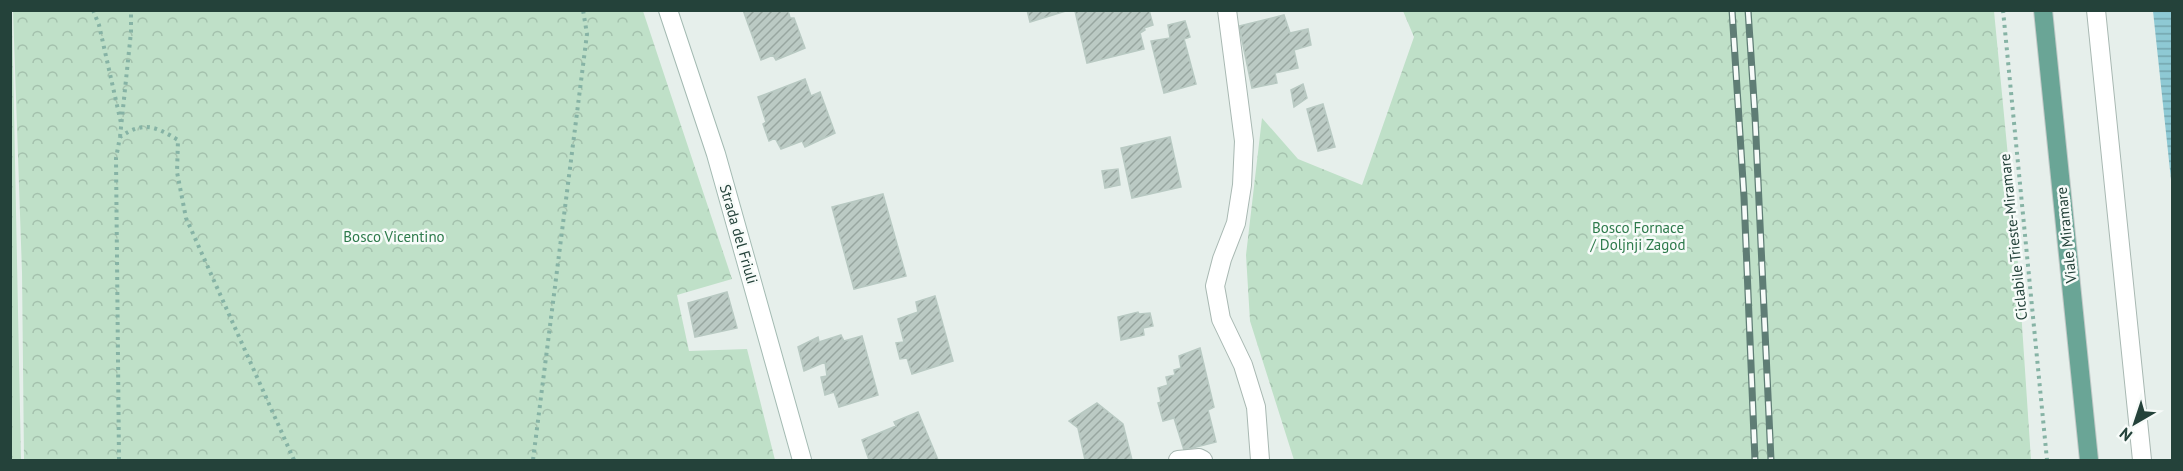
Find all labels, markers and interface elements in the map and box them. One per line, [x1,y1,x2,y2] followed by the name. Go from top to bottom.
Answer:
[1995,153,2031,321] street label: Ciclabile Trieste-Miramare
[716,182,762,286] street label: Strada del Friuli
[2051,186,2081,285] street label: Viale Miramare
[1590,218,1685,254] park label: Bosco Fornace / Doljnji Zagod
[343,227,445,246] park label: Bosco Vicentino
[2105,393,2165,453] north arrow
[2115,424,2136,446] text: N

